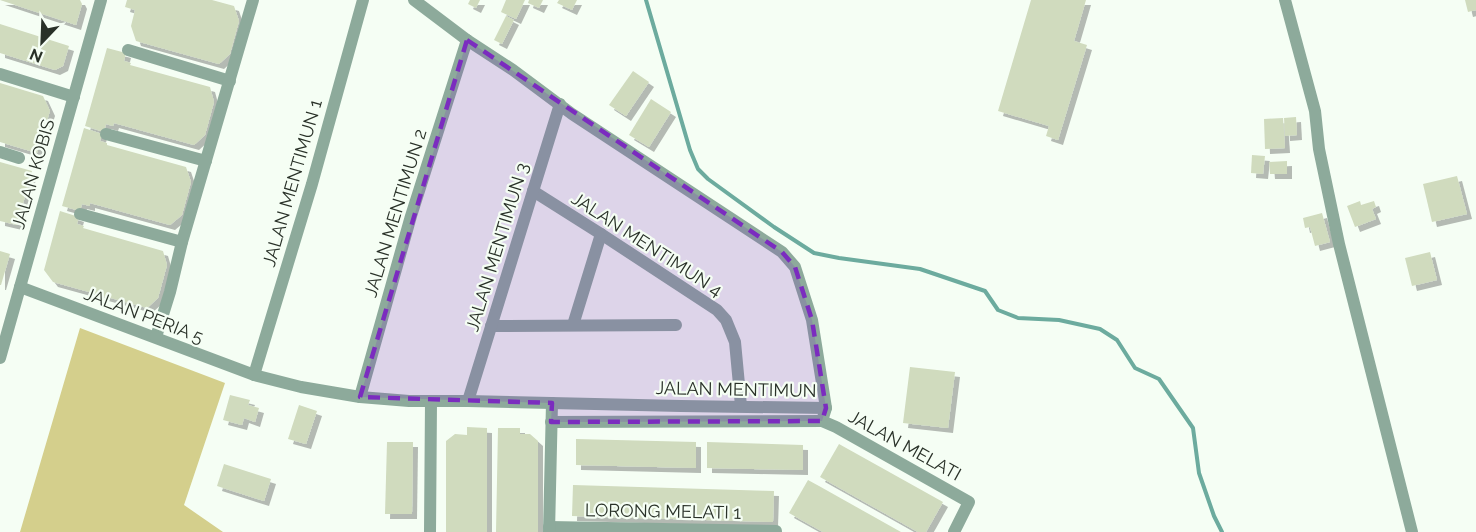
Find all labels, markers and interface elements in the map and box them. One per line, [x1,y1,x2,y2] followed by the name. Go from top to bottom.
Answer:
[12,12,72,72] north arrow
[27,44,46,66] text: N
[258,97,326,269] street label: JALAN MENTIMUN 1
[7,117,59,231] street label: JALAN KOBIS
[359,126,431,300] street label: JALAN MENTIMUN 2
[461,160,533,334] street label: JALAN MENTIMUN 3
[568,187,726,301] street label: JALAN MENTIMUN 4
[81,283,207,347] street label: JALAN PERIA 5
[655,377,817,401] street label: JALAN MENTIMUN
[845,405,965,485] street label: JALAN MELATI
[585,499,741,523] street label: LORONG MELATI 1

